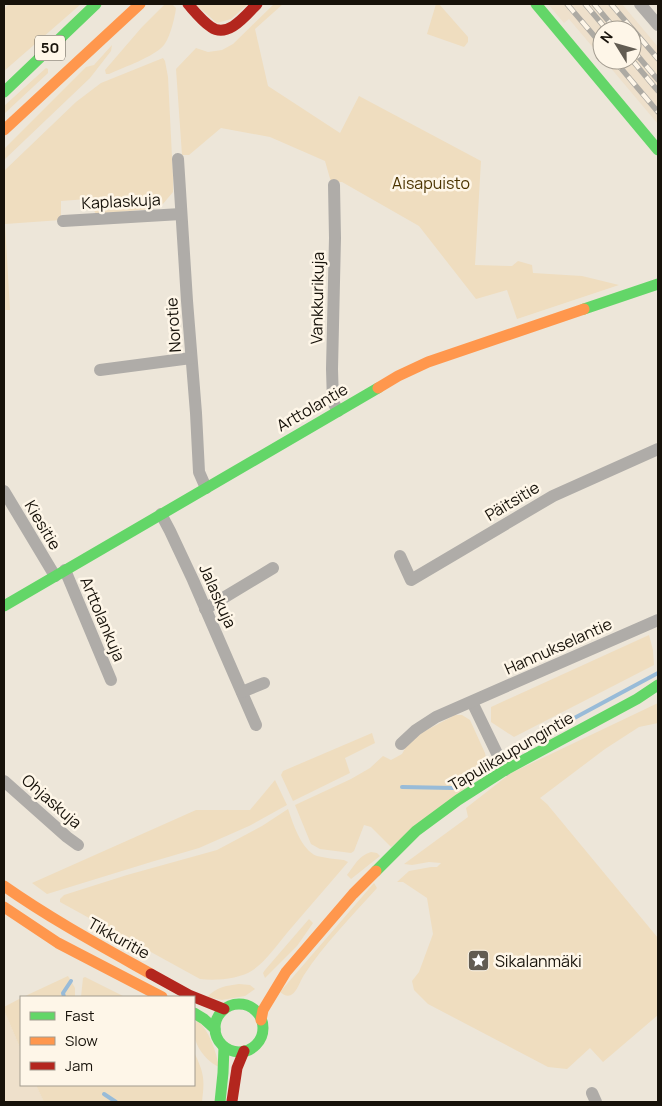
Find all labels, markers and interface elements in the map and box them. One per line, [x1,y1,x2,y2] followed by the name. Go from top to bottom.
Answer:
[592,20,642,70] north arrow
[596,27,617,47] text: N
[35,36,65,60] road number: 50
[392,172,470,194] park label: Aisapuisto
[81,188,161,214] street label: Kaplaskuja
[305,252,329,344] street label: Vankkurikuja
[160,297,186,353] street label: Norotie
[272,378,352,436] street label: Arttolantie
[481,476,543,526] street label: Päitsitie
[20,496,66,554] street label: Kiesitie
[194,561,242,631] street label: Jalaskuja
[75,573,131,665] street label: Arttolankuja
[501,612,615,680] street label: Hannukselantie
[445,706,577,796] street label: Tapulikaupungintie
[17,769,87,833] street label: Ohjaskuja
[84,912,154,964] street label: Tikkuritie
[467,949,491,973] place icon: Sikalanmäki
[495,950,582,972] place label: Sikalanmäki
[20,996,195,1086] legend
[65,1005,94,1026] text: Fast
[65,1030,98,1051] text: Slow
[65,1055,93,1076] text: Jam

